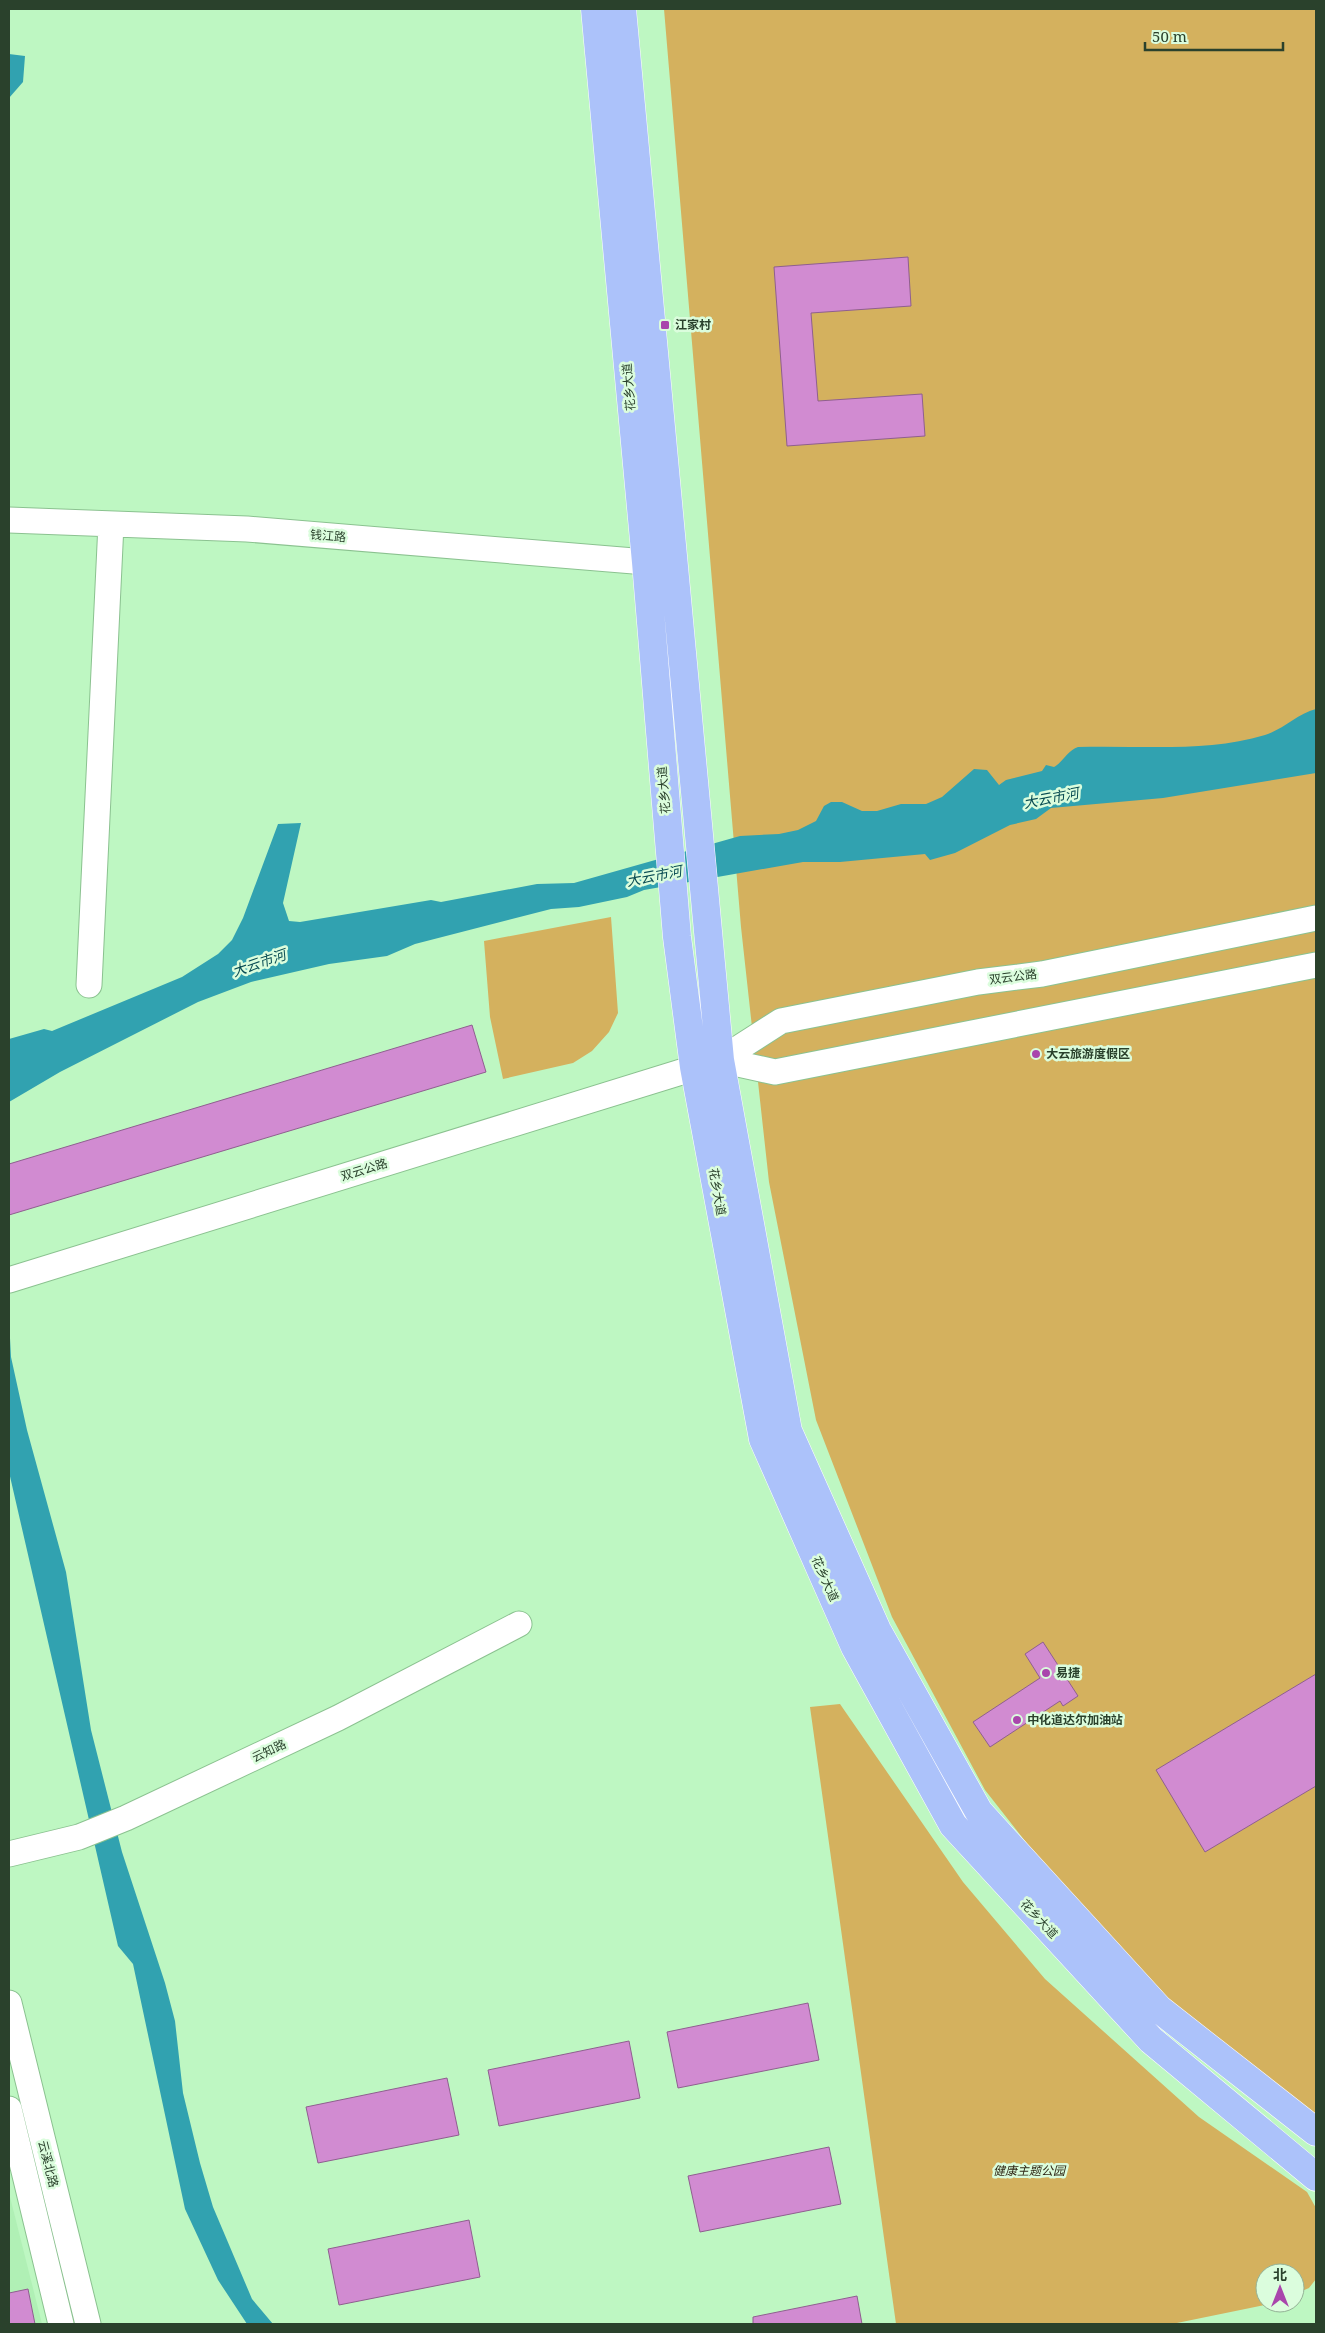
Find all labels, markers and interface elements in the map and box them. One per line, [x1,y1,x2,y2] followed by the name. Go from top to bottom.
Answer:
[1145,20,1282,52] scale bar
[1152,26,1187,46] text: 50 m
[675,316,711,333] place label: 江家村
[659,319,671,331] marker: 江家村
[618,362,639,412] street label: 花乡大道
[309,525,347,546] street label: 钱江路
[653,765,674,815] street label: 花乡大道
[1022,782,1083,812] water label: 大云市河
[625,860,686,890] water label: 大云市河
[229,943,291,981] water label: 大云市河
[988,965,1038,988] street label: 双云公路
[1046,1045,1130,1062] place label: 大云旅游度假区
[1030,1048,1042,1060] marker: 大云旅游度假区
[338,1154,389,1185] street label: 双云公路
[705,1167,730,1217] street label: 花乡大道
[808,1553,843,1604] street label: 花乡大道
[1056,1664,1080,1681] place label: 易捷
[1040,1667,1052,1679] marker: 易捷
[1027,1711,1123,1728] place label: 中化道达尔加油站
[1011,1714,1023,1726] marker: 中化道达尔加油站
[249,1735,289,1766] street label: 云知路
[1017,1895,1062,1942] street label: 花乡大道
[34,2139,63,2189] street label: 云溪北路
[993,2162,1067,2179] park label: 健康主题公园
[1255,2263,1305,2313] north arrow
[1273,2265,1287,2284] text: 北

